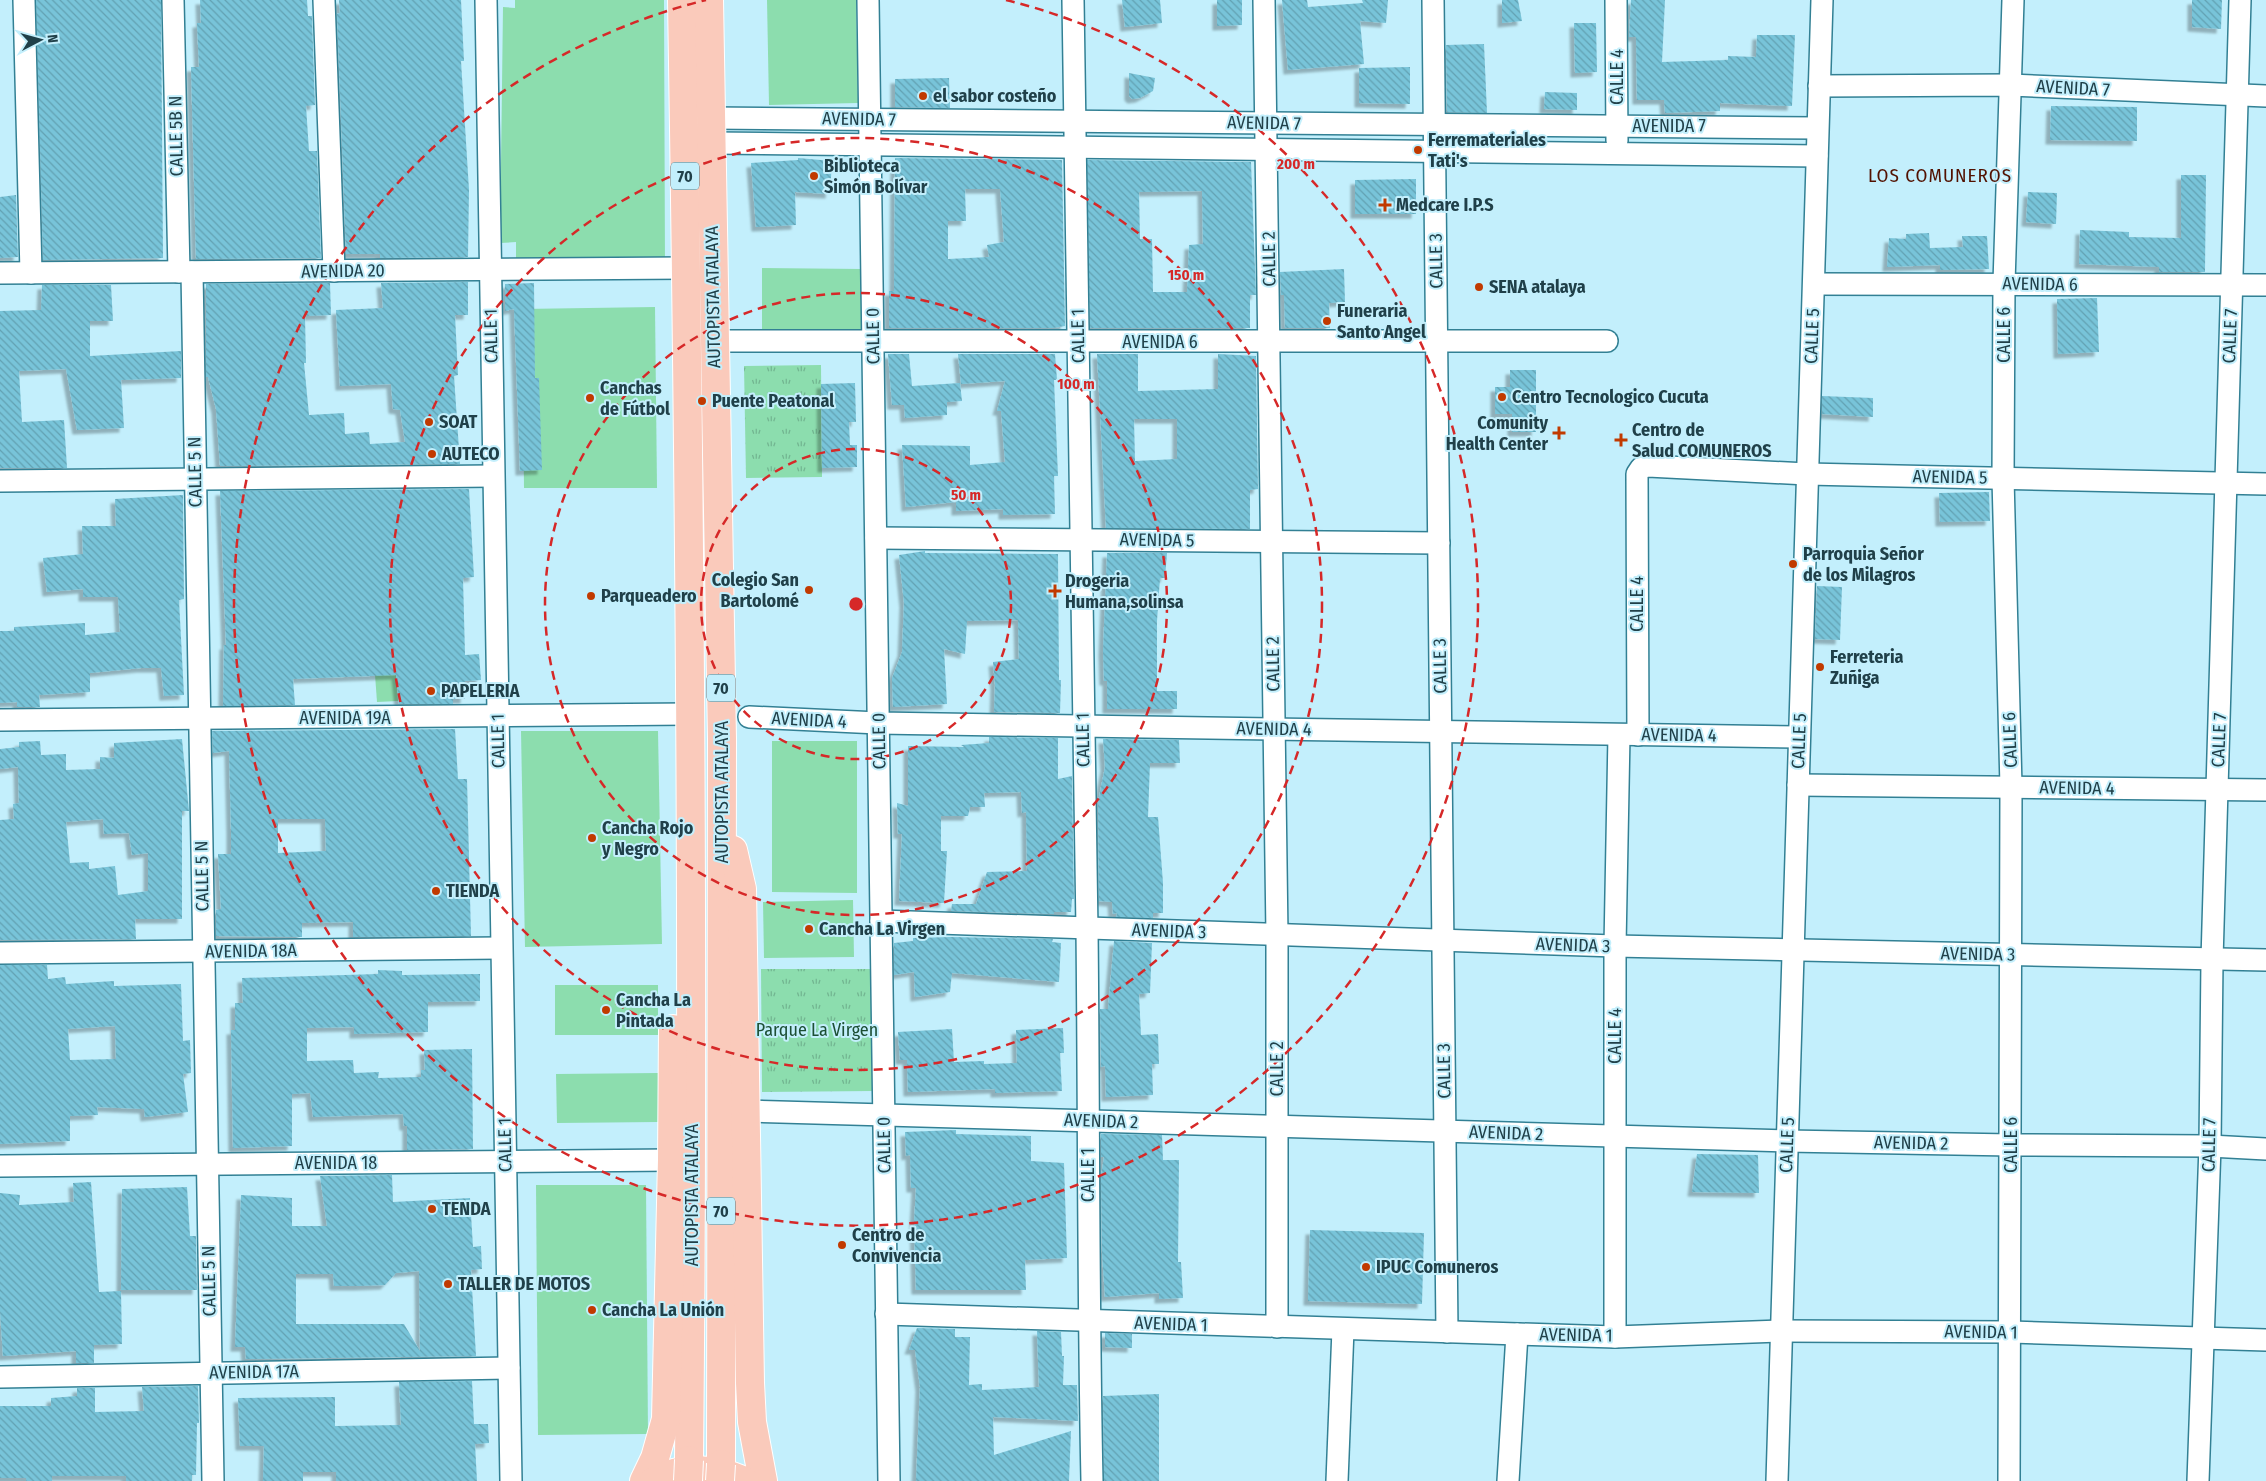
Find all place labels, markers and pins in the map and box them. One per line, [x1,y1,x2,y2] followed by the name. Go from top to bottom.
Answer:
[933,85,1057,107] place label: el sabor costeño
[917,90,929,102] marker: el sabor costeño
[1428,129,1546,172] place label: Ferremateriales Tati's
[1412,144,1424,156] marker: Ferremateriales Tati's
[824,155,928,198] place label: Biblioteca Simón Bolívar
[808,170,820,182] marker: Biblioteca Simón Bolívar
[1396,194,1494,216] place label: Medcare I.P.S
[1378,198,1392,212] marker: Medcare I.P.S
[1489,276,1586,298] place label: SENA atalaya
[1473,281,1485,293] marker: SENA atalaya
[1337,300,1426,343] place label: Funeraria Santo Angel
[1321,315,1333,327] marker: Funeraria Santo Angel
[600,377,670,420] place label: Canchas de Fútbol
[1512,386,1709,408] place label: Centro Tecnologico Cucuta
[712,390,834,412] place label: Puente Peatonal
[1496,391,1508,403] marker: Centro Tecnologico Cucuta
[584,392,596,404] marker: Canchas de Fútbol
[696,395,708,407] marker: Puente Peatonal
[439,411,477,433] place label: SOAT
[1446,412,1548,455] place label: Comunity Health Center
[423,416,435,428] marker: SOAT
[1632,419,1772,462] place label: Centro de Salud COMUNEROS
[1552,426,1566,440] marker: Comunity Health Center
[1614,433,1628,447] marker: Centro de Salud COMUNEROS
[441,443,500,465] place label: AUTECO
[426,448,438,460] marker: AUTECO
[1803,543,1924,586] place label: Parroquia Señor de los Milagros
[1787,558,1799,570] marker: Parroquia Señor de los Milagros
[712,569,799,612] place label: Colegio San Bartolomé
[1065,570,1184,613] place label: Drogeria Humana,solinsa
[803,584,815,596] marker: Colegio San Bartolomé
[601,585,697,607] place label: Parqueadero
[1049,585,1061,597] marker: Drogeria Humana,solinsa
[585,590,597,602] marker: Parqueadero
[847,595,865,613] centre of rings
[1830,646,1904,689] place label: Ferreteria Zuñiga
[1814,661,1826,673] marker: Ferreteria Zuñiga
[441,680,520,702] place label: PAPELERIA
[425,685,437,697] marker: PAPELERIA
[601,817,694,860] place label: Cancha Rojo y Negro
[586,832,598,844] marker: Cancha Rojo y Negro
[446,880,500,902] place label: TIENDA
[430,885,442,897] marker: TIENDA
[819,918,945,940] place label: Cancha La Virgen
[803,923,815,935] marker: Cancha La Virgen
[616,989,691,1032] place label: Cancha La Pintada
[600,1004,612,1016] marker: Cancha La Pintada
[442,1198,491,1220] place label: TENDA
[426,1203,438,1215] marker: TENDA
[852,1224,942,1267] place label: Centro de Convivencia
[836,1239,848,1251] marker: Centro de Convivencia
[1376,1256,1498,1278] place label: IPUC Comuneros
[1360,1261,1372,1273] marker: IPUC Comuneros
[458,1273,590,1295] place label: TALLER DE MOTOS
[442,1278,454,1290] marker: TALLER DE MOTOS
[602,1299,724,1321] place label: Cancha La Unión
[586,1304,598,1316] marker: Cancha La Unión

